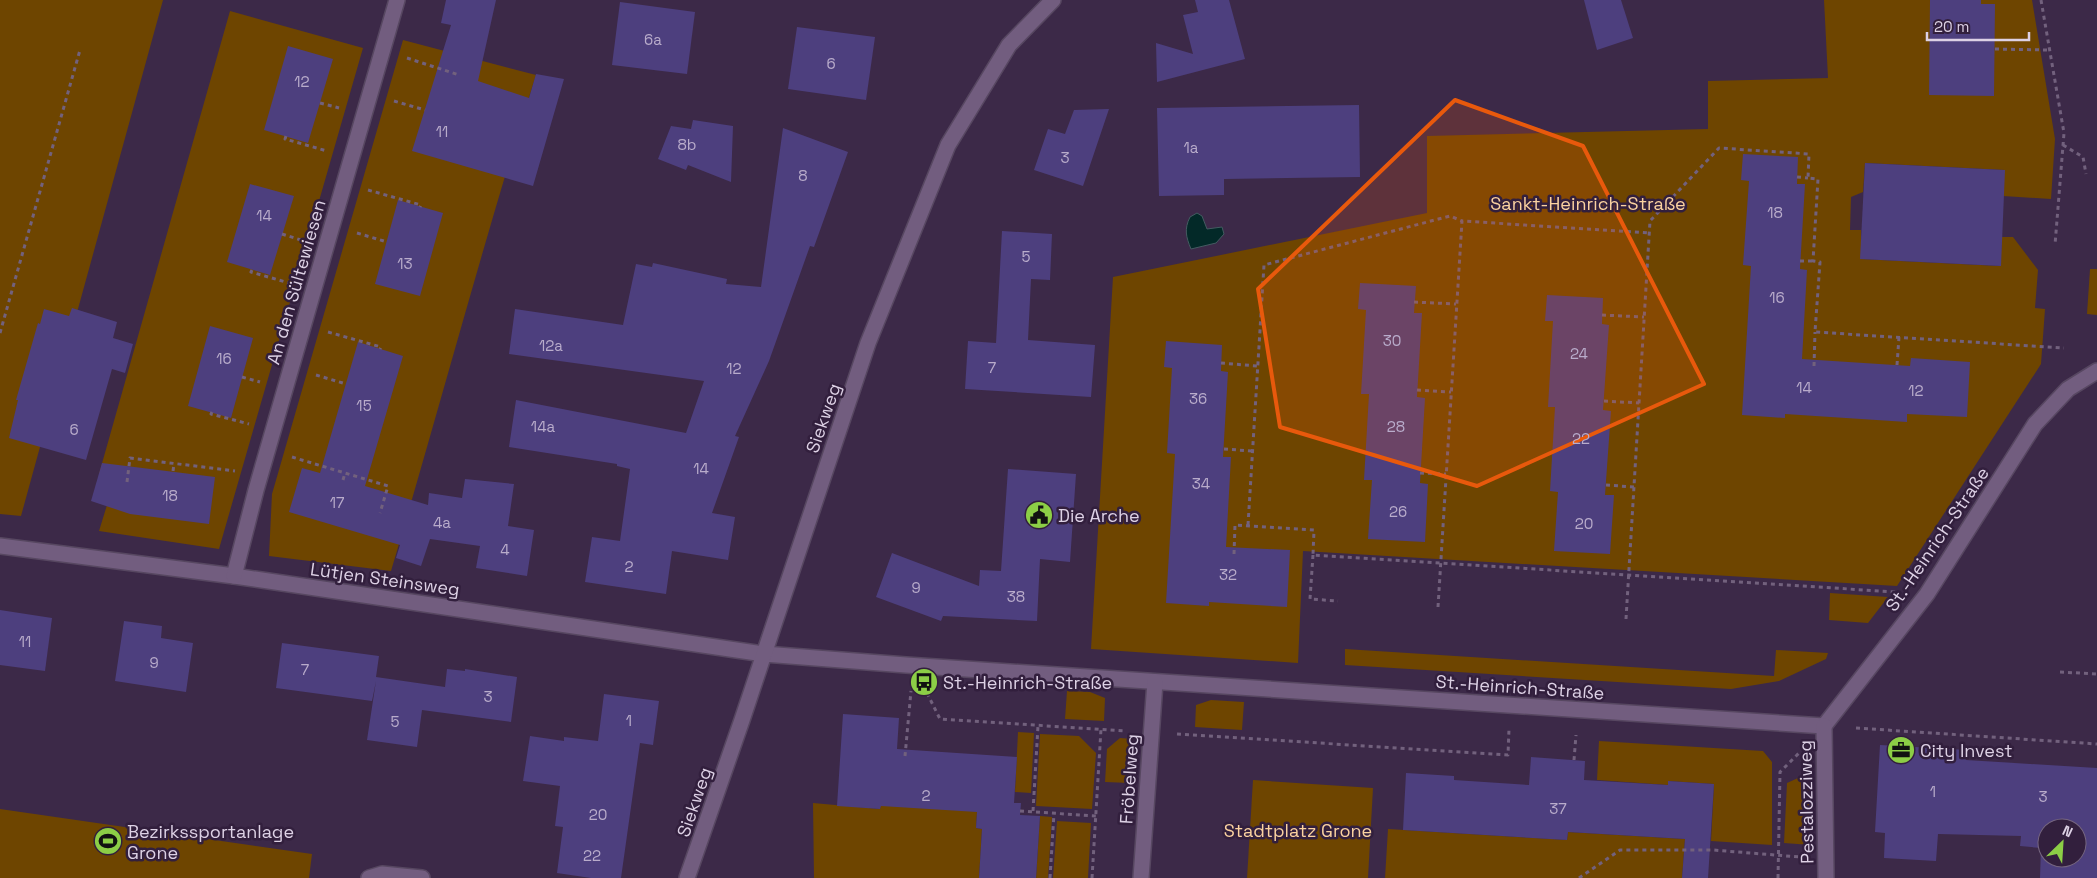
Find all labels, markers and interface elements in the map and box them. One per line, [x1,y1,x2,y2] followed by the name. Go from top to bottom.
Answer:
[1927,10,2030,42] scale bar
[1934,17,1969,36] text: 20 m
[644,30,662,49] house number: 6a
[826,54,836,73] house number: 6
[294,72,310,91] house number: 12
[436,122,448,141] house number: 11
[677,135,697,154] house number: 8b
[1184,138,1199,157] house number: 1a
[1060,148,1070,167] house number: 3
[798,166,808,185] house number: 8
[1490,192,1686,215] park label: Sankt-Heinrich-Straße
[261,197,331,367] street label: An den Sültewiesen
[1767,203,1783,222] house number: 18
[256,206,272,225] house number: 14
[1022,247,1031,266] house number: 5
[397,254,413,273] house number: 13
[1769,288,1785,307] house number: 16
[1383,331,1401,350] house number: 30
[539,336,563,355] house number: 12a
[1570,344,1588,363] house number: 24
[216,349,232,368] house number: 16
[988,358,996,377] house number: 7
[726,359,742,378] house number: 12
[1796,378,1812,397] house number: 14
[800,380,846,456] street label: Siekweg
[1908,381,1924,400] house number: 12
[1189,389,1207,408] house number: 36
[356,396,372,415] house number: 15
[531,417,556,436] house number: 14a
[1387,417,1405,436] house number: 28
[69,420,79,439] house number: 6
[1572,429,1590,448] house number: 22
[693,459,709,478] house number: 14
[1880,462,1994,616] street label: St.-Heinrich-Straße
[1192,474,1210,493] house number: 34
[162,486,178,505] house number: 18
[330,493,344,512] house number: 17
[1024,500,1054,530] public building icon: Die Arche
[1389,502,1407,521] house number: 26
[1058,504,1140,527] place label: Die Arche
[433,513,451,532] house number: 4a
[1575,514,1593,533] house number: 20
[500,540,510,559] house number: 4
[309,557,461,601] street label: Lütjen Steinsweg
[624,557,634,576] house number: 2
[1219,565,1237,584] house number: 32
[911,578,921,597] house number: 9
[1007,587,1025,606] house number: 38
[19,632,31,651] house number: 11
[149,653,159,672] house number: 9
[301,660,309,679] house number: 7
[909,667,939,697] bus stop icon: St.-Heinrich-Straße
[1435,670,1605,704] street label: St.-Heinrich-Straße
[943,671,1112,694] place label: St.-Heinrich-Straße
[483,687,493,706] house number: 3
[626,711,632,730] house number: 1
[391,712,400,731] house number: 5
[1114,733,1144,825] street label: Fröbelweg
[1886,735,1916,765] office icon: City Invest
[1920,739,2013,762] place label: City Invest
[1793,740,1819,864] street label: Pestalozziweg
[671,764,717,840] street label: Siekweg
[1930,782,1936,801] house number: 1
[921,786,931,805] house number: 2
[2038,787,2048,806] house number: 3
[1549,799,1567,818] house number: 37
[589,805,607,824] house number: 20
[2037,818,2087,868] north arrow
[1224,819,1372,842] park label: Stadtplatz Grone
[127,820,294,864] place label: Bezirkssportanlage Grone
[2059,821,2076,841] text: N
[93,826,123,856] sports icon: Bezirkssportanlage Grone
[583,846,601,865] house number: 22

